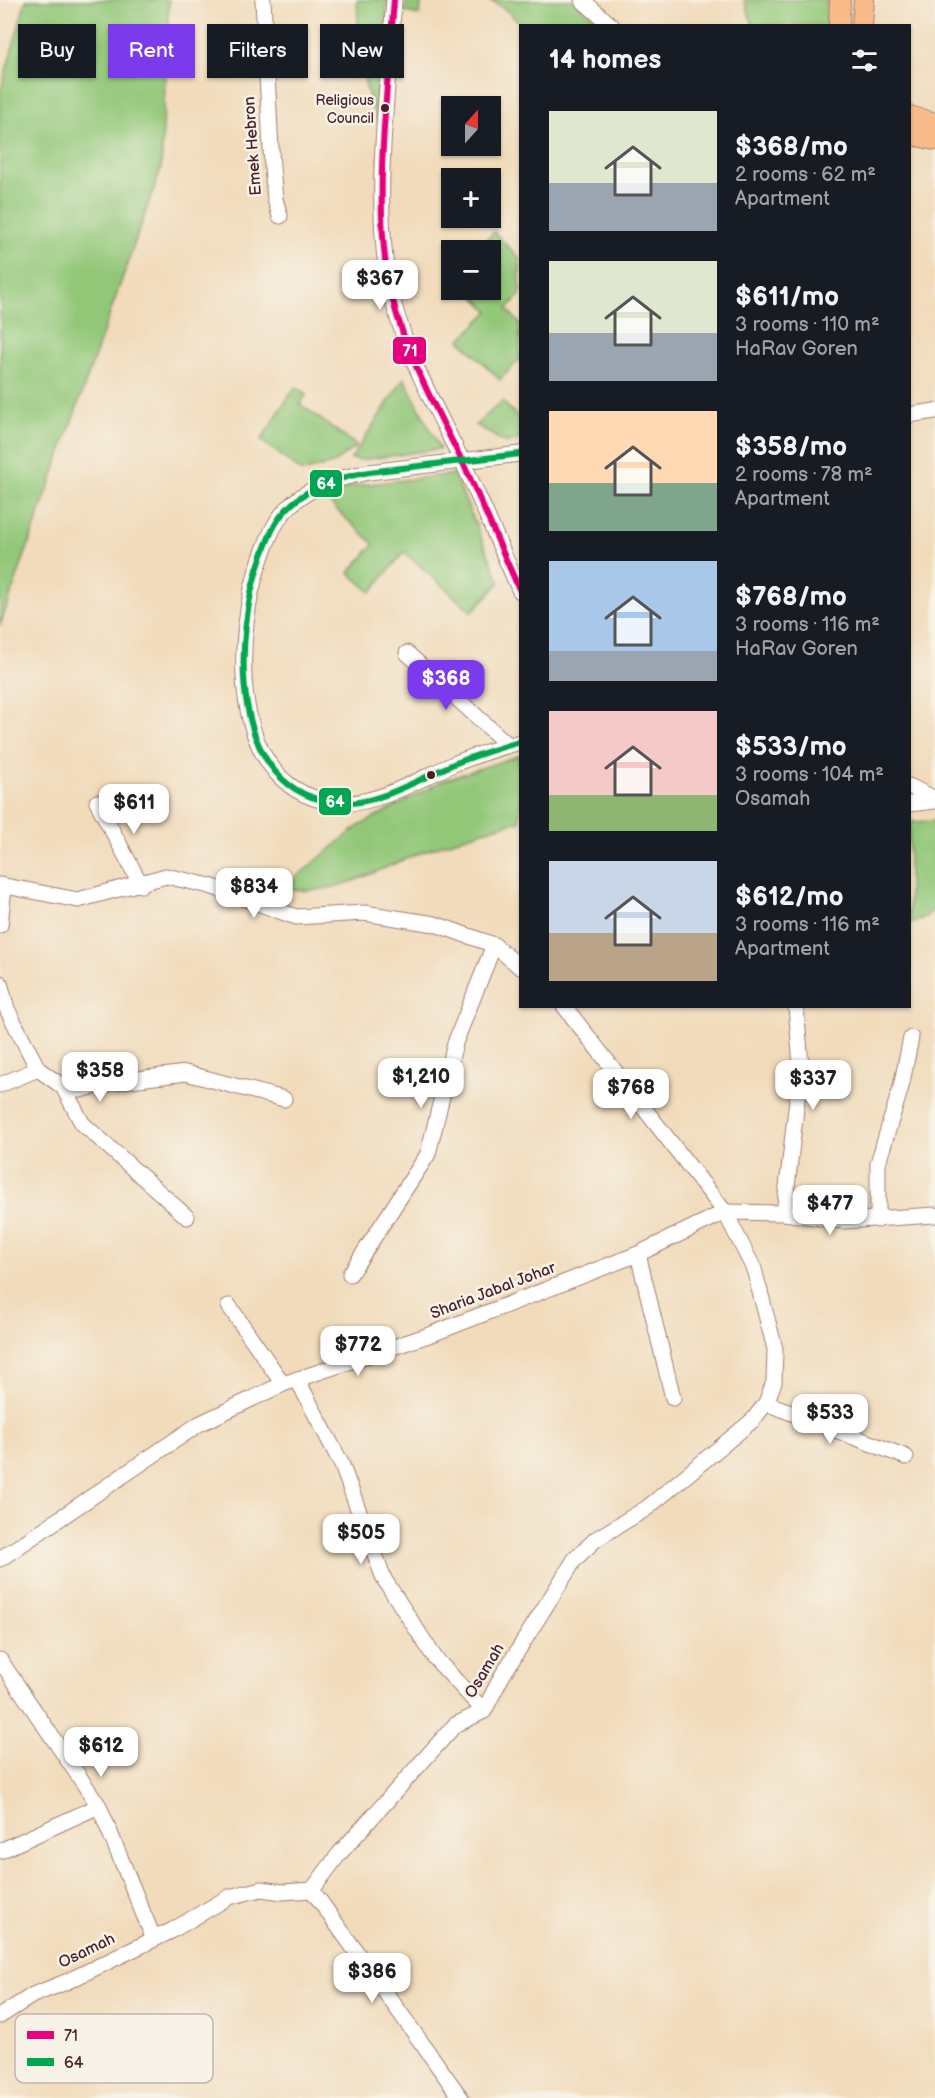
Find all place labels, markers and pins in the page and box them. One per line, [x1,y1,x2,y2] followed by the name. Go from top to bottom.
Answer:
[315,92,374,127] place label: Religious Council
[379,102,391,114] marker: Religious Council
[344,260,416,311] pin: $367
[410,660,482,711] pin: $368
[425,769,437,781] unlabelled marker
[98,784,170,835] pin: $611
[218,868,290,919] pin: $834
[64,1052,136,1103] pin: $358
[372,1058,470,1109] pin: $1,210
[777,1060,849,1111] pin: $337
[595,1069,667,1120] pin: $768
[794,1185,866,1236] pin: $477
[322,1326,394,1377] pin: $772
[794,1394,866,1445] pin: $533
[325,1514,397,1565] pin: $505
[65,1727,137,1778] pin: $612
[336,1953,408,2004] pin: $386

